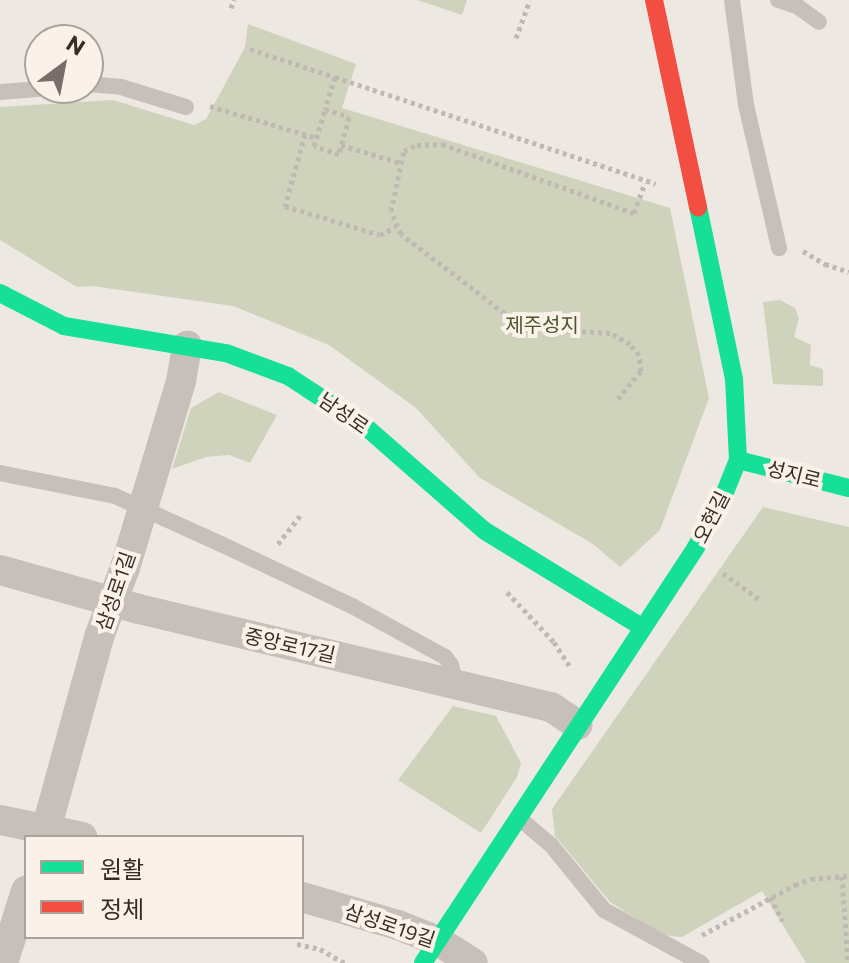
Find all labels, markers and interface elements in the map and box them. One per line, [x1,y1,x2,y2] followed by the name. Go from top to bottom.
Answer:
[24,24,104,104] north arrow
[62,29,90,61] text: N
[505,312,579,336] park label: 제주성지
[315,387,373,439] street label: 남성로
[764,456,824,492] street label: 성지로
[688,487,734,547] street label: 오현길
[90,548,140,634] street label: 삼성로1길
[242,623,338,667] street label: 중앙로17길
[24,835,304,939] legend
[100,854,144,883] text: 원활
[100,894,144,923] text: 정체
[342,898,438,952] street label: 삼성로19길

